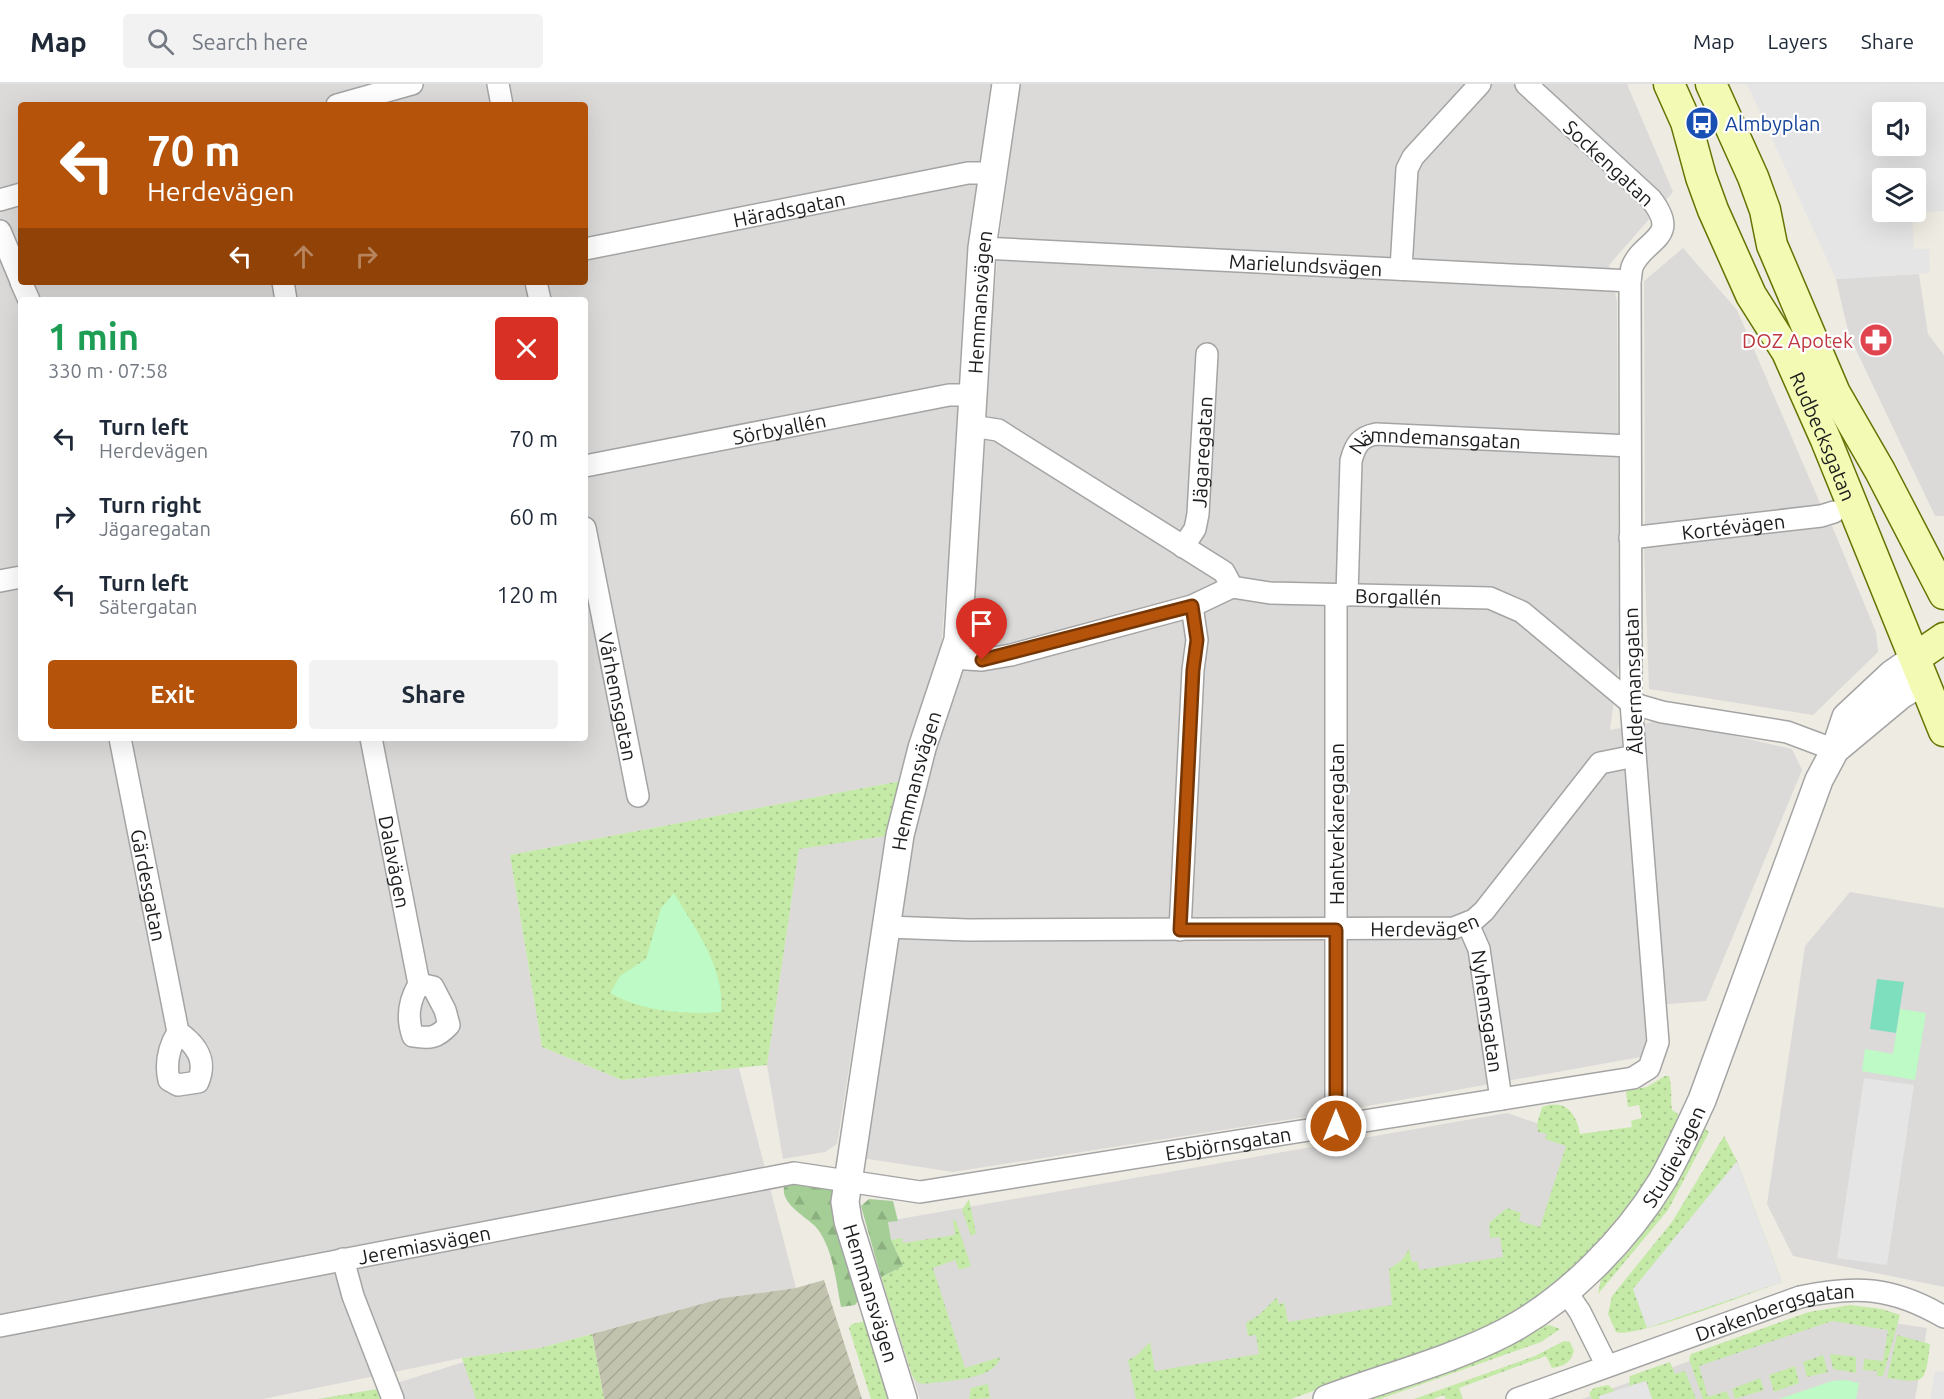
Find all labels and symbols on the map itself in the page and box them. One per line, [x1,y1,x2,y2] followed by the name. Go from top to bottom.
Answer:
[1684,105,1720,141] bus stop icon: Almbyplan
[1725,112,1820,135] place label: Almbyplan
[1559,115,1659,211] street label: Sockengatan
[731,186,847,231] street label: Häradsgatan
[963,229,996,374] street label: Hemmansvägen
[1228,249,1383,280] street label: Marielundsvägen
[1858,322,1894,358] pharmacy icon: DOZ Apotek
[1742,329,1853,352] place label: DOZ Apotek
[1786,368,1861,504] street label: Rudbecksgatan
[1187,396,1216,509] street label: Jägaregatan
[731,408,828,448] street label: Sörbyallén
[1343,422,1521,458] street label: Nämndemansgatan
[1680,509,1786,543] street label: Kortévägen
[1355,583,1442,608] street label: Borgallén
[956,598,1007,660] pin
[1619,607,1647,755] street label: Åldermansgatan
[594,631,642,763] street label: Vårhemsgatan
[886,708,945,852] street label: Hemmansvägen
[1325,743,1348,905] street label: Hantverkaregatan
[375,813,415,910] street label: Dalavägen
[127,827,171,943] street label: Gärdesgatan
[1370,908,1482,940] street label: Herdevägen
[1468,948,1508,1074] street label: Nyhemsgatan
[1304,1094,1368,1158] position arrow
[1637,1102,1709,1211] street label: Studievägen
[1163,1121,1293,1164] street label: Esbjörnsgatan
[356,1220,492,1268] street label: Jeremiasvägen
[839,1221,903,1365] street label: Hemmansvägen
[1692,1279,1855,1345] street label: Drakenbergsgatan

